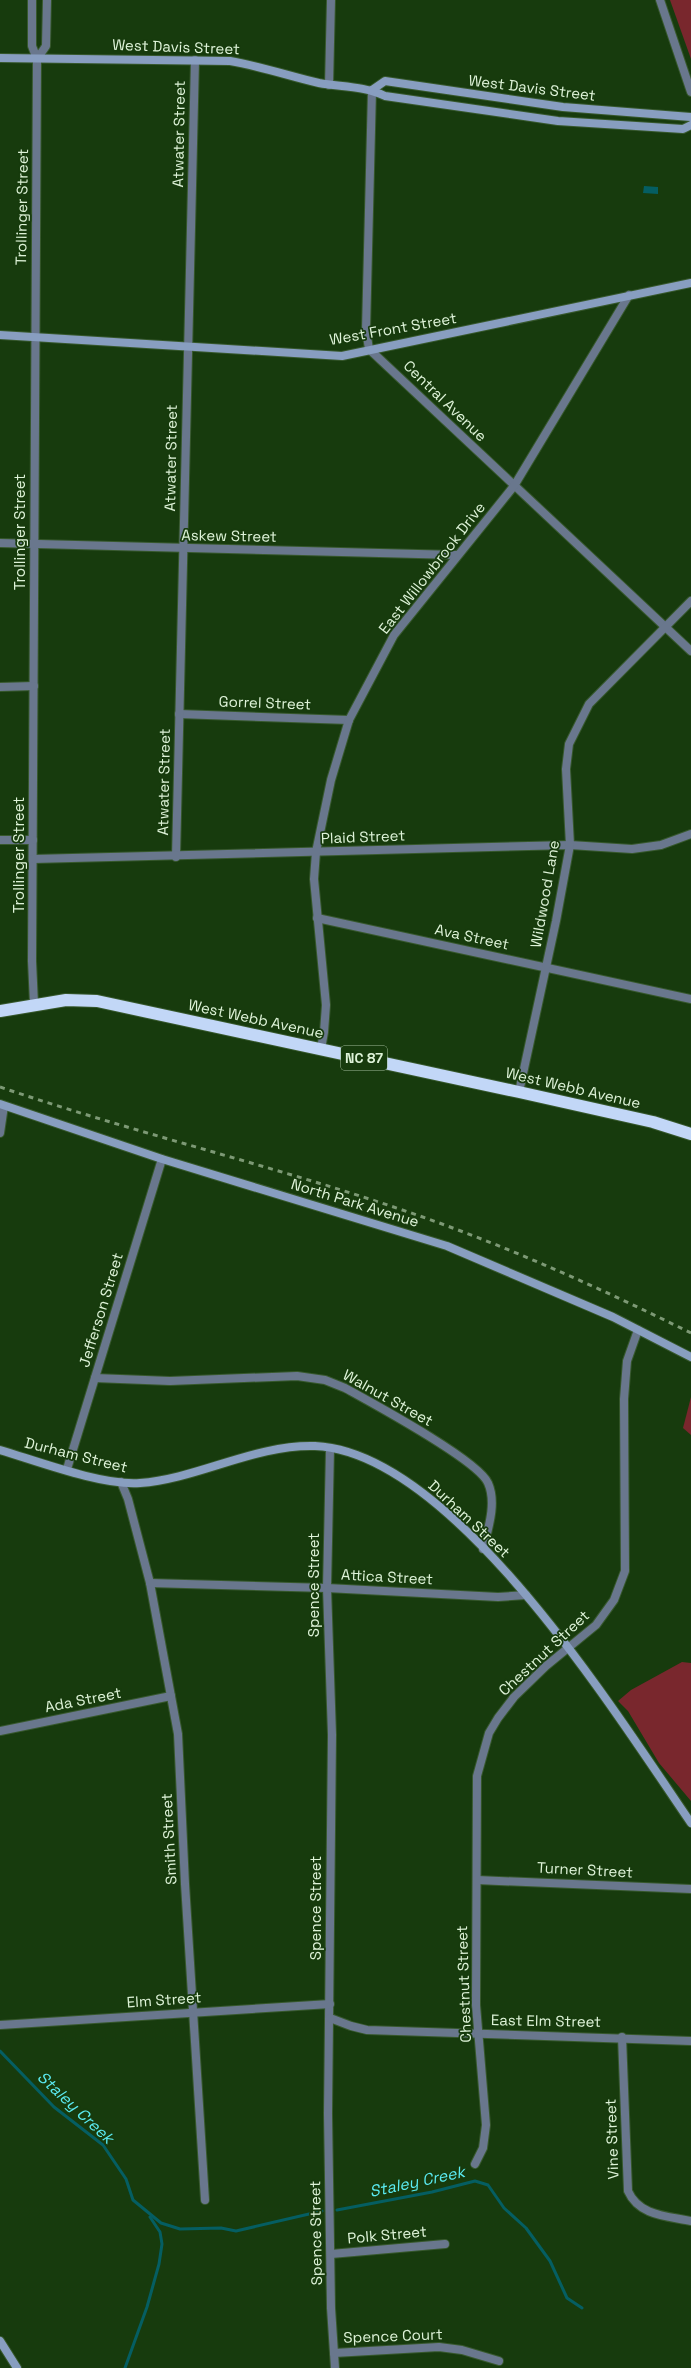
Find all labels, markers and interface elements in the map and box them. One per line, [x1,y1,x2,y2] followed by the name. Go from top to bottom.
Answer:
[112,35,240,58] street label: West Davis Street
[467,70,597,105] street label: West Davis Street
[168,80,189,188] street label: Atwater Street
[11,149,32,265] street label: Trollinger Street
[328,308,458,349] street label: West Front Street
[400,356,491,445] street label: Central Avenue
[160,404,181,512] street label: Atwater Street
[10,474,29,590] street label: Trollinger Street
[374,498,489,637] street label: East Willowbrook Drive
[181,525,277,546] street label: Askew Street
[218,691,312,714] street label: Gorrel Street
[153,728,174,836] street label: Atwater Street
[9,797,28,913] street label: Trollinger Street
[321,826,406,847] street label: Plaid Street
[526,839,563,949] street label: Wildwood Lane
[433,919,511,954] street label: Ava Street
[187,995,326,1042] street label: West Webb Avenue
[341,1046,387,1070] road number: NC 87
[504,1063,643,1112] street label: West Webb Avenue
[289,1174,421,1231] street label: North Park Avenue
[74,1250,127,1369] street label: Jefferson Street
[340,1365,437,1430] street label: Walnut Street
[23,1433,130,1476] street label: Durham Street
[424,1476,514,1562] street label: Durham Street
[304,1533,323,1637] street label: Spence Street
[341,1565,434,1588] street label: Attica Street
[494,1606,593,1700] street label: Chestnut Street
[43,1683,123,1716] street label: Ada Street
[157,1793,180,1885] street label: Smith Street
[306,1856,325,1960] street label: Spence Street
[537,1858,634,1882] street label: Turner Street
[452,1925,475,2043] street label: Chestnut Street
[126,1987,202,2012] street label: Elm Street
[491,2010,601,2031] street label: East Elm Street
[33,2067,120,2150] water label: Staley Creek
[601,2098,622,2180] street label: Vine Street
[367,2161,469,2202] water label: Staley Creek
[305,2181,326,2285] street label: Spence Street
[347,2222,427,2247] street label: Polk Street
[343,2324,443,2347] street label: Spence Court

